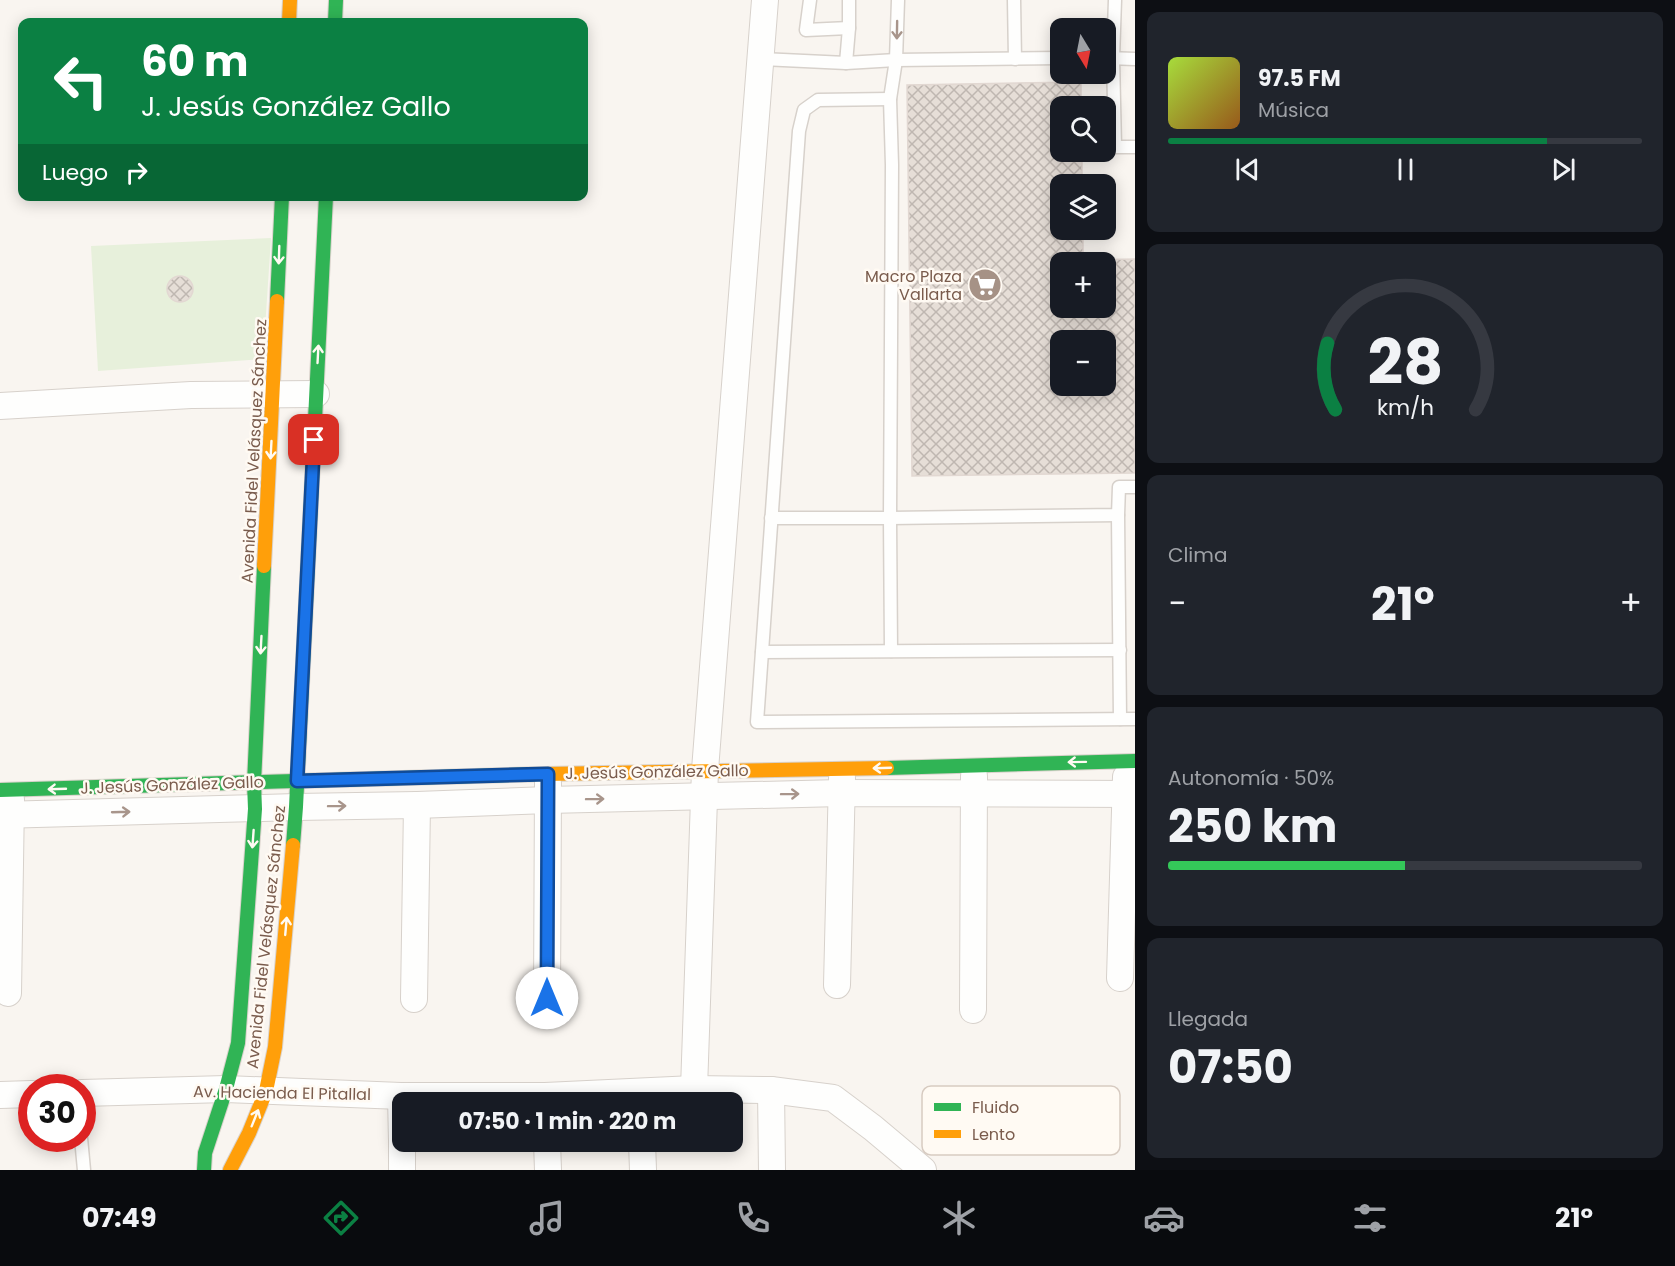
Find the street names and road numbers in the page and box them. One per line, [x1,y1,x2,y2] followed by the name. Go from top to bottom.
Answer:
[236,318,272,584] street label: Avenida Fidel Velásquez Sánchez
[565,759,749,785] street label: J. Jesús González Gallo
[80,770,264,800] street label: J. Jesús González Gallo
[241,804,291,1070] street label: Avenida Fidel Velásquez Sánchez
[193,1080,371,1106] street label: Av. Hacienda El Pitallal

